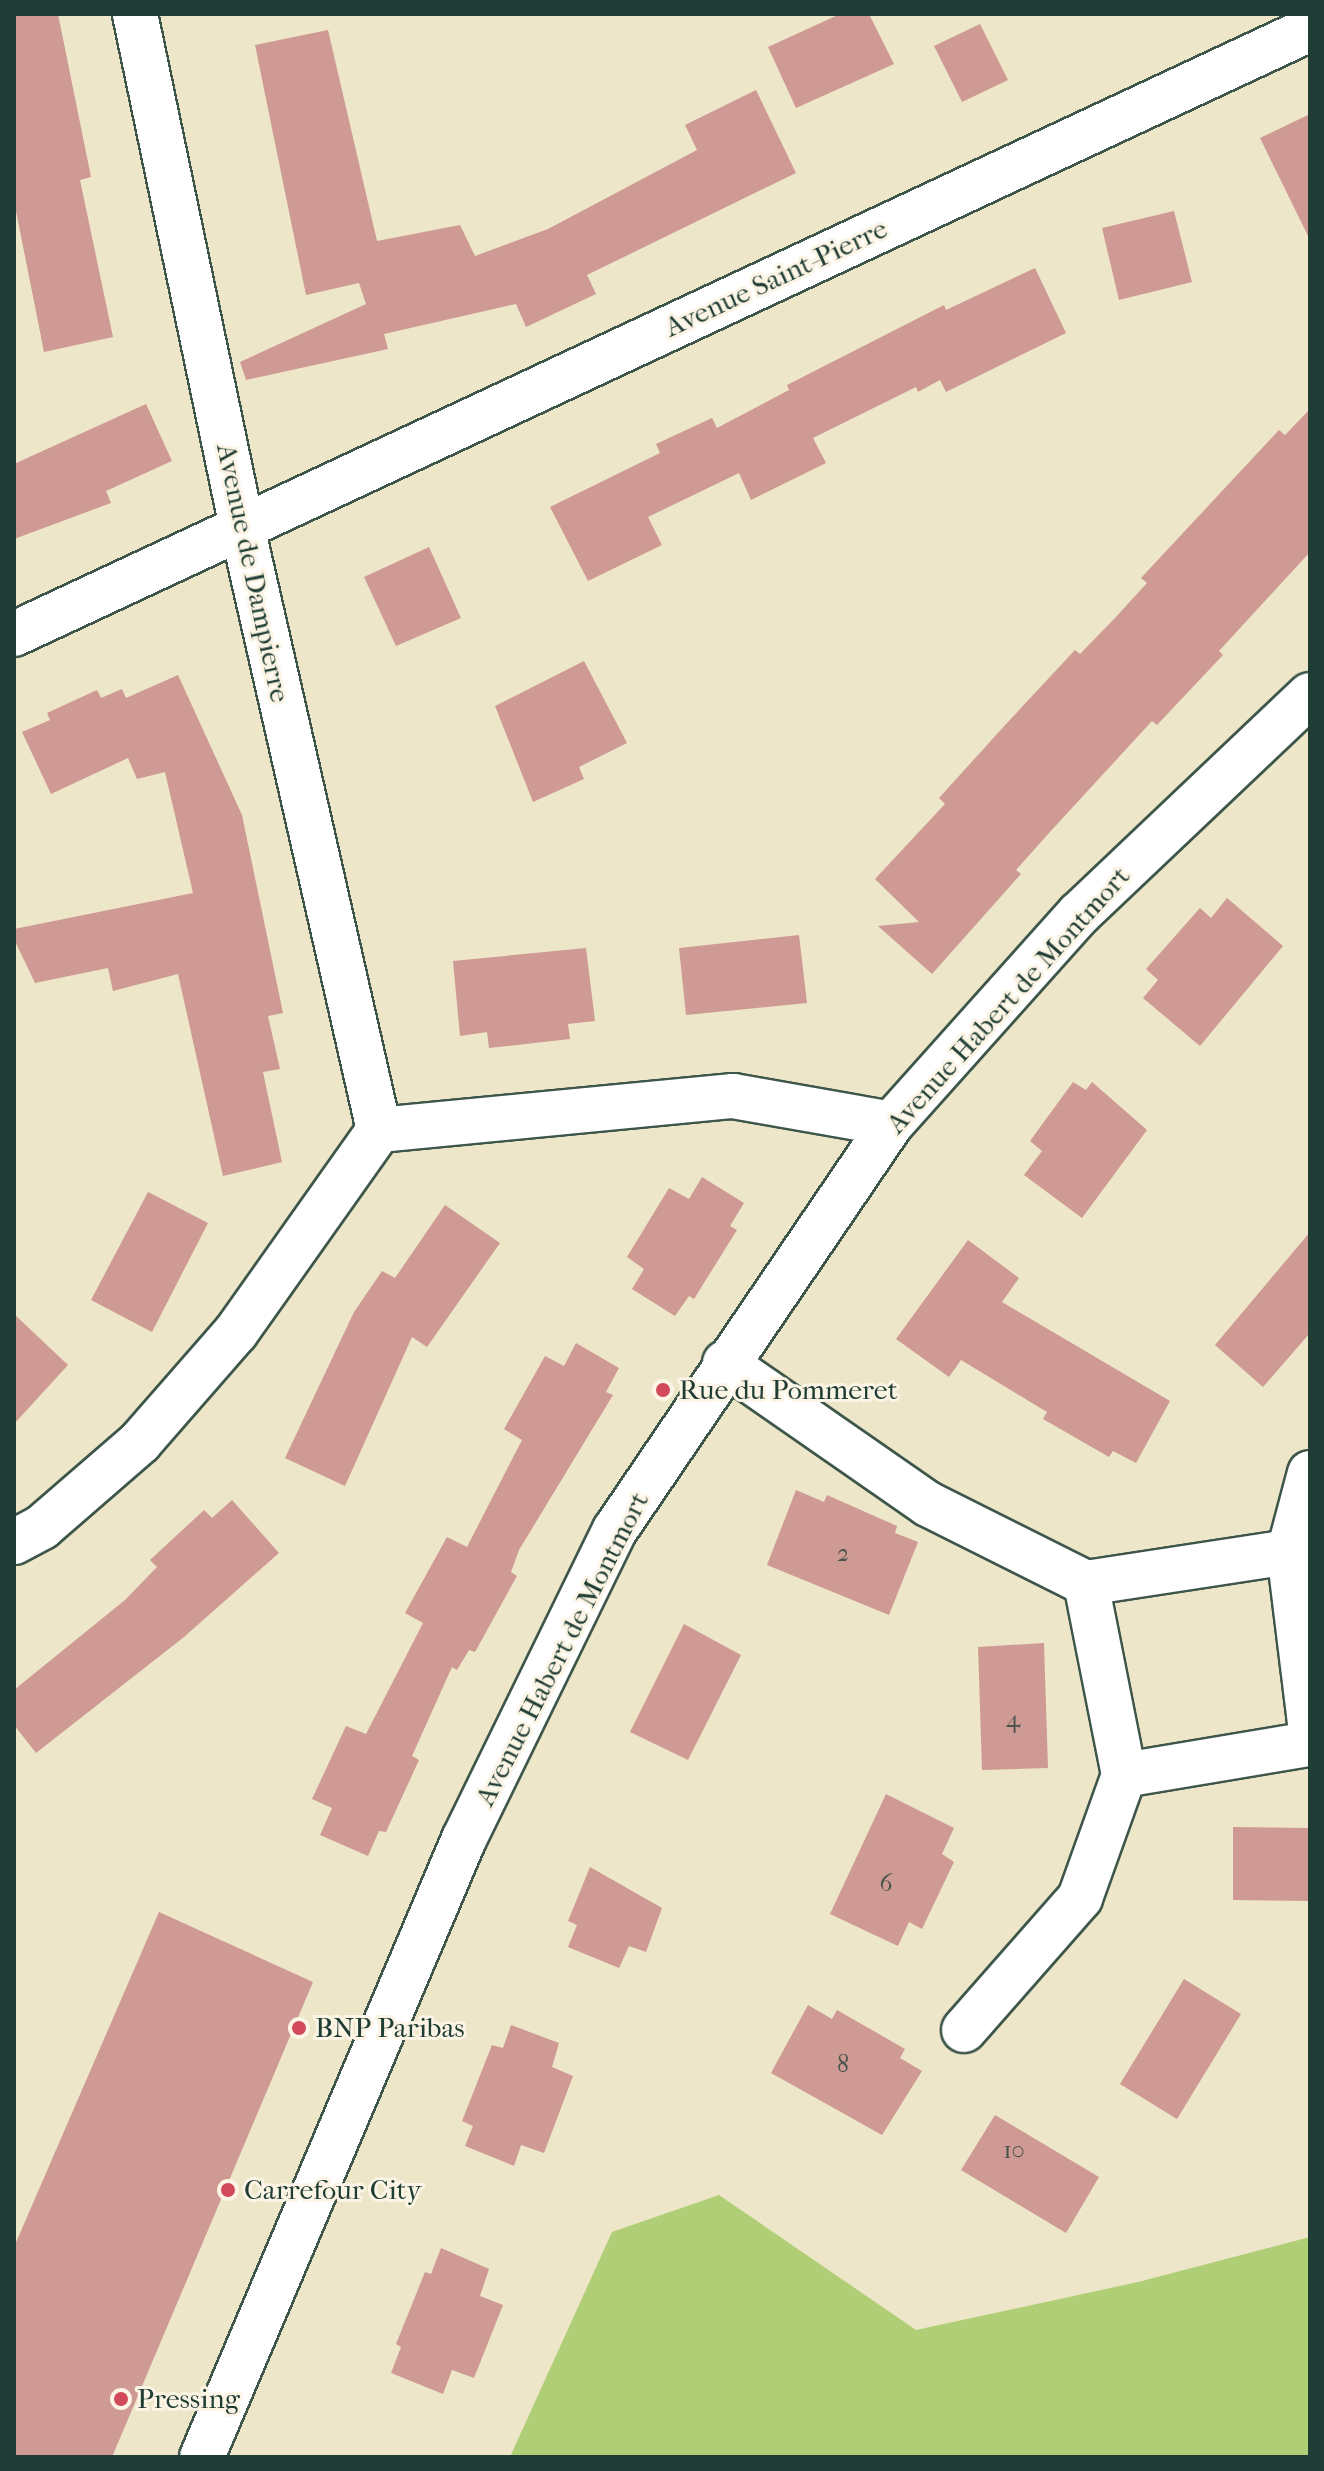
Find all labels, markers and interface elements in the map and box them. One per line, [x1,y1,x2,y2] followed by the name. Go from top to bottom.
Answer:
[659,212,893,344] street label: Avenue Saint-Pierre
[209,441,297,705] street label: Avenue de Dampierre
[879,860,1137,1140] street label: Avenue Habert de Montmort
[679,1373,898,1407] place label: Rue du Pommeret
[654,1381,672,1399] marker: Rue du Pommeret
[468,1486,656,1812] street label: Avenue Habert de Montmort
[837,1540,849,1568] house number: 2
[1006,1706,1020,1734] house number: 4
[880,1870,892,1898] house number: 6
[315,2011,465,2045] place label: BNP Paribas
[290,2019,308,2037] marker: BNP Paribas
[837,2051,849,2079] house number: 8
[1003,2137,1025,2165] house number: 10
[244,2173,421,2207] place label: Carrefour City
[219,2181,237,2199] marker: Carrefour City
[137,2382,240,2416] place label: Pressing
[112,2390,130,2408] marker: Pressing

